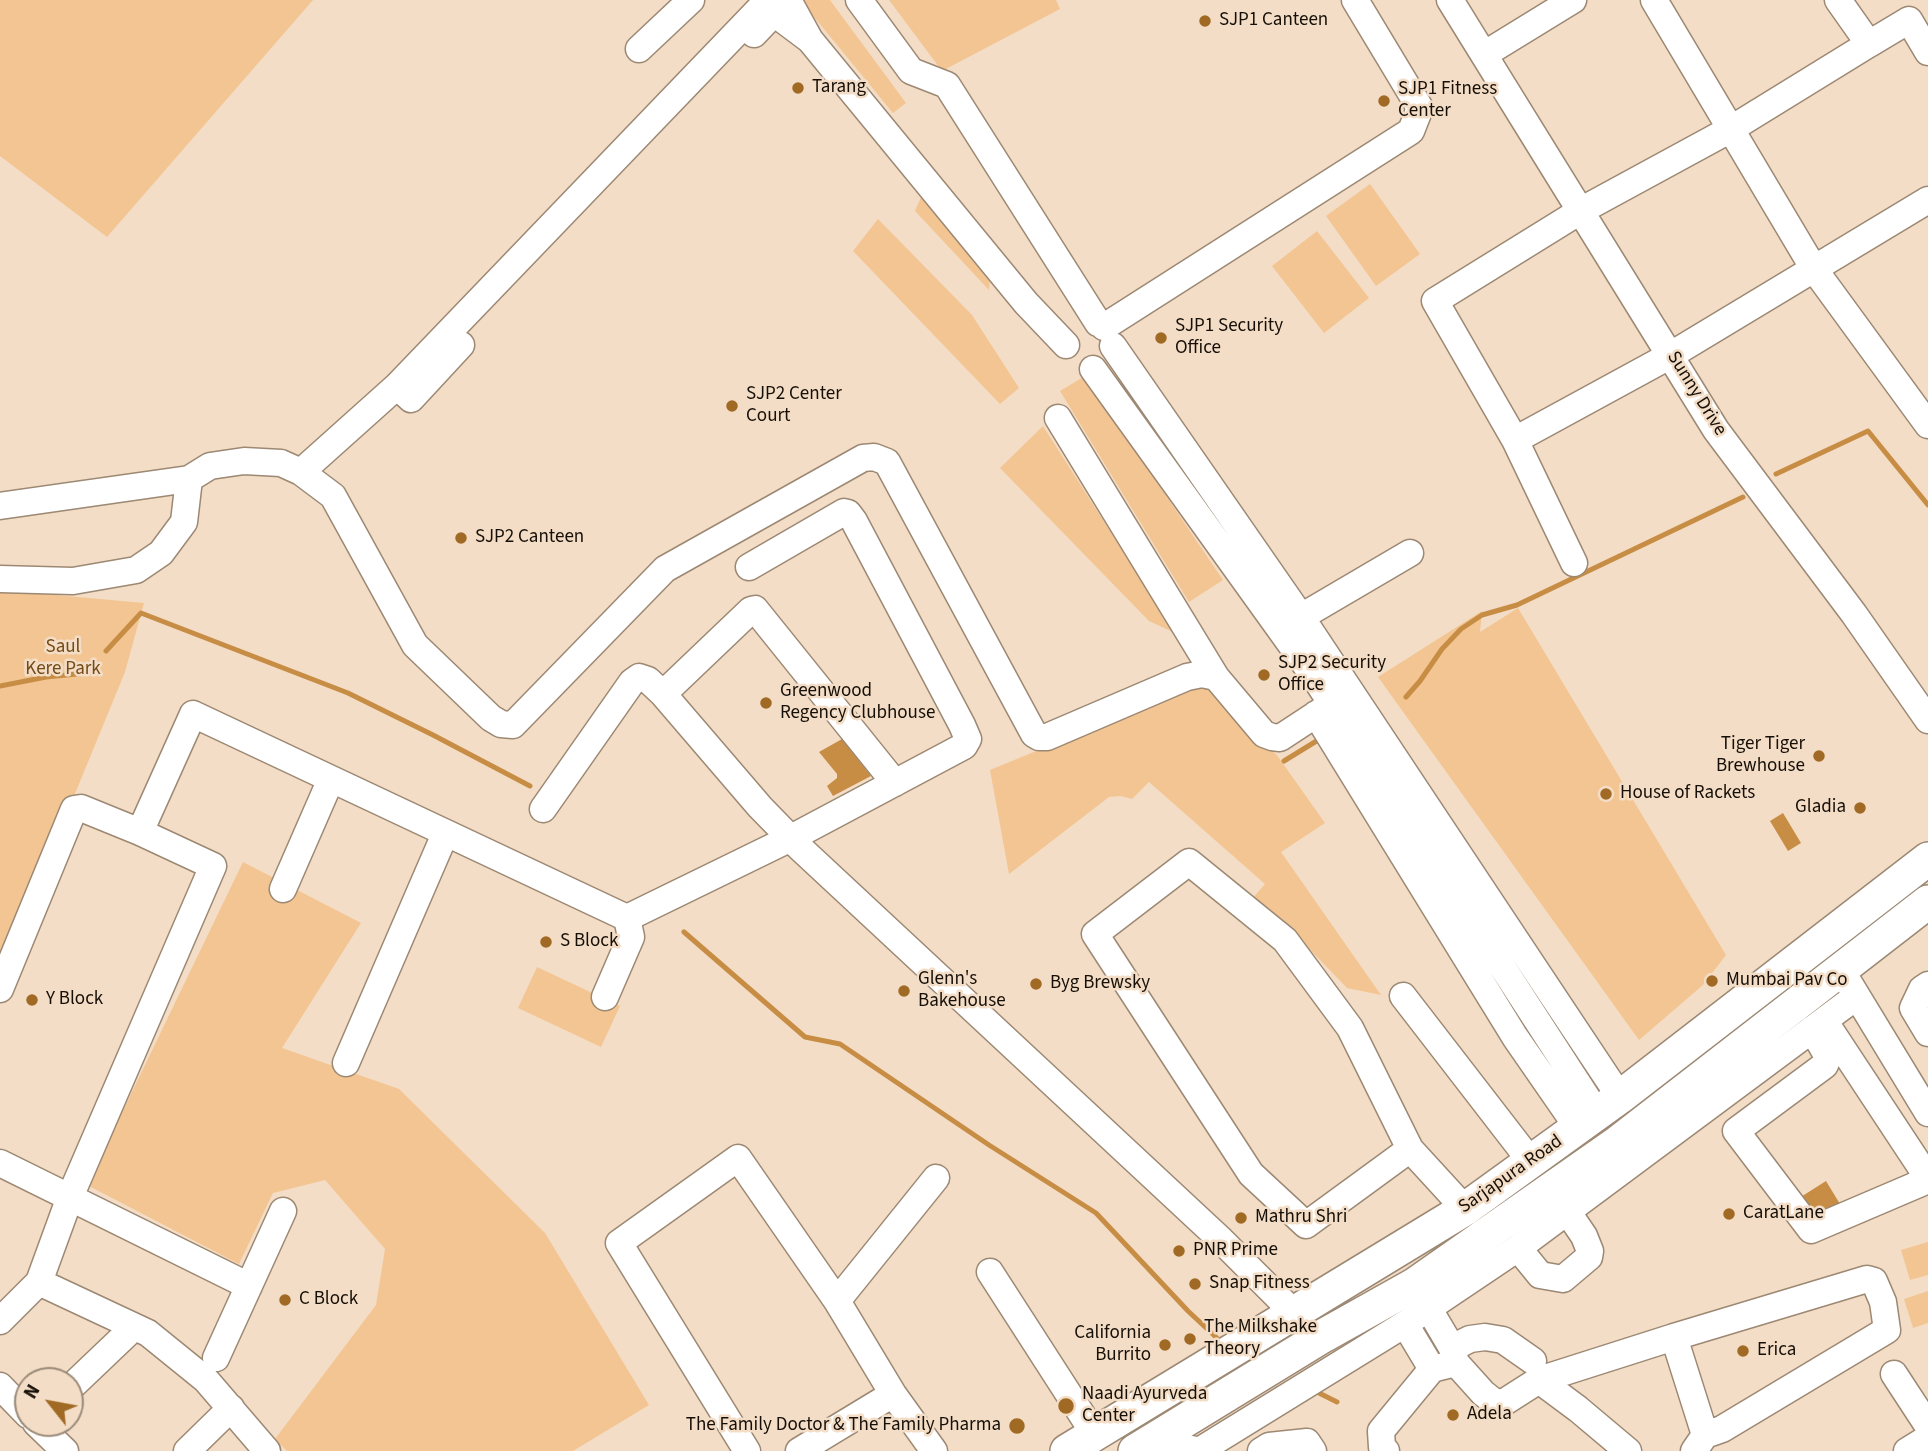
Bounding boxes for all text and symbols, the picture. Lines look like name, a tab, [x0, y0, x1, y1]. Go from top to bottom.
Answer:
place label: SJP1 Canteen	[1219, 10, 1328, 32]
marker: SJP1 Canteen	[1197, 13, 1213, 29]
place label: Tarang	[812, 77, 866, 99]
place label: SJP1 Fitness Center	[1398, 79, 1497, 123]
marker: Tarang	[790, 80, 806, 96]
marker: SJP1 Fitness Center	[1376, 93, 1392, 109]
place label: SJP1 Security Office	[1175, 316, 1283, 360]
marker: SJP1 Security Office	[1153, 330, 1169, 346]
street label: Sunny Drive	[1661, 348, 1731, 440]
place label: SJP2 Center Court	[746, 384, 842, 428]
marker: SJP2 Center Court	[724, 398, 740, 414]
place label: SJP2 Canteen	[475, 527, 584, 549]
marker: SJP2 Canteen	[453, 530, 469, 546]
park label: Saul Kere Park	[25, 637, 101, 681]
place label: SJP2 Security Office	[1278, 653, 1386, 697]
marker: SJP2 Security Office	[1256, 667, 1272, 683]
place label: Greenwood Regency Clubhouse	[780, 681, 935, 725]
marker: Greenwood Regency Clubhouse	[758, 695, 774, 711]
place label: Tiger Tiger Brewhouse	[1716, 734, 1805, 778]
marker: Tiger Tiger Brewhouse	[1811, 748, 1827, 764]
place label: House of Rackets	[1620, 783, 1755, 805]
marker: House of Rackets	[1598, 786, 1614, 802]
place label: Gladia	[1795, 797, 1846, 819]
marker: Gladia	[1852, 800, 1868, 816]
place label: S Block	[560, 931, 618, 953]
marker: S Block	[538, 934, 554, 950]
place label: Glenn's Bakehouse	[918, 969, 1006, 1013]
place label: Mumbai Pav Co	[1726, 970, 1848, 992]
place label: Byg Brewsky	[1050, 973, 1150, 995]
marker: Mumbai Pav Co	[1704, 973, 1720, 989]
marker: Byg Brewsky	[1028, 976, 1044, 992]
marker: Glenn's Bakehouse	[896, 983, 912, 999]
place label: Y Block	[46, 989, 103, 1011]
marker: Y Block	[24, 992, 40, 1008]
street label: Sarjapura Road	[1455, 1131, 1567, 1219]
place label: CaratLane	[1743, 1203, 1824, 1225]
marker: CaratLane	[1721, 1206, 1737, 1222]
place label: Mathru Shri	[1255, 1207, 1347, 1229]
marker: Mathru Shri	[1233, 1210, 1249, 1226]
place label: PNR Prime	[1193, 1240, 1278, 1262]
marker: PNR Prime	[1171, 1243, 1187, 1259]
place label: Snap Fitness	[1209, 1273, 1310, 1295]
marker: Snap Fitness	[1187, 1276, 1203, 1292]
place label: C Block	[299, 1289, 358, 1311]
marker: C Block	[277, 1292, 293, 1308]
place label: The Milkshake Theory	[1204, 1317, 1317, 1361]
place label: California Burrito	[1074, 1323, 1151, 1367]
marker: The Milkshake Theory	[1182, 1331, 1198, 1347]
marker: California Burrito	[1157, 1337, 1173, 1353]
place label: Erica	[1757, 1340, 1796, 1362]
marker: Erica	[1735, 1343, 1751, 1359]
north arrow	[14, 1367, 84, 1437]
text: N	[17, 1380, 47, 1404]
place label: Naadi Ayurveda Center	[1082, 1384, 1207, 1428]
marker: Naadi Ayurveda Center	[1056, 1396, 1076, 1416]
place label: Adela	[1467, 1404, 1512, 1426]
marker: Adela	[1445, 1407, 1461, 1423]
place label: The Family Doctor & The Family Pharma	[686, 1415, 1001, 1437]
marker: The Family Doctor & The Family Pharma	[1007, 1416, 1027, 1436]

